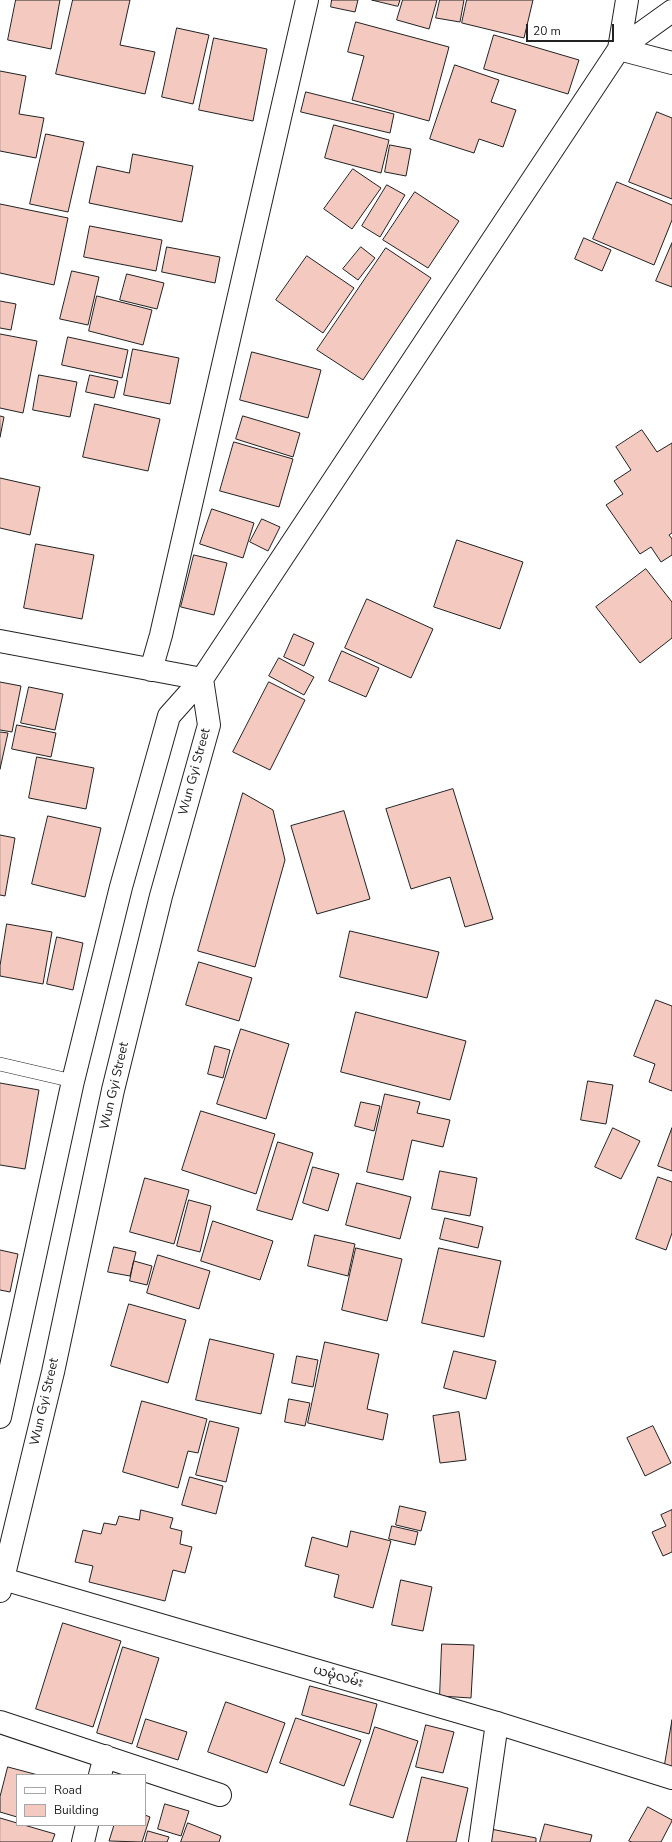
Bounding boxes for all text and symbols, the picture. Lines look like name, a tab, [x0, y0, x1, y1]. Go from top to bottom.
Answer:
scale bar	[528, 16, 616, 42]
text: 20 m	[533, 23, 561, 39]
street label: Wun Gyi Street	[176, 727, 214, 817]
street label: Wun Gyi Street	[97, 1041, 133, 1131]
street label: Wun Gyi Street	[27, 1357, 63, 1447]
street label: ယမုံလမ်း	[311, 1662, 365, 1692]
legend	[16, 1774, 146, 1826]
text: Road	[54, 1782, 82, 1798]
text: Building	[54, 1802, 99, 1818]

